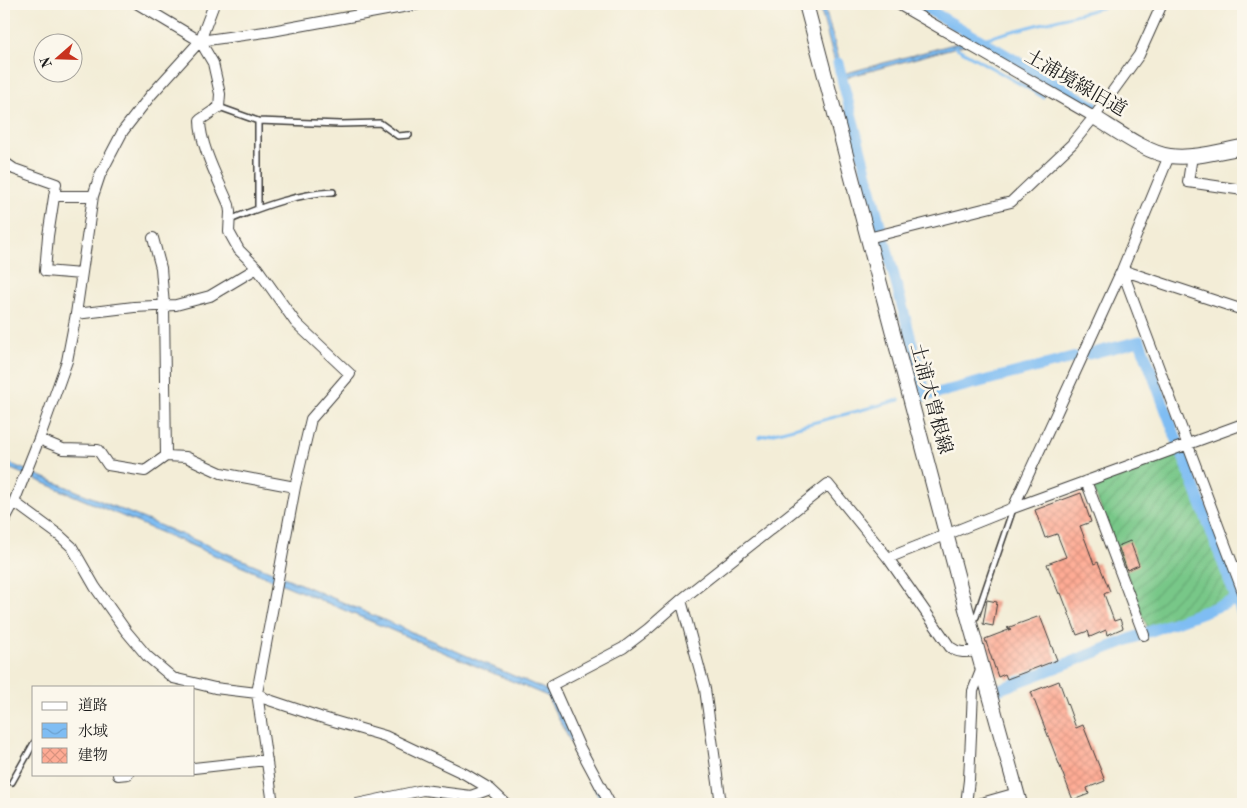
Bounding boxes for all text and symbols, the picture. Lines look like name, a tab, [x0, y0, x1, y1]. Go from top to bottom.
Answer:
north arrow	[32, 32, 82, 82]
street label: 土浦境線旧道	[1021, 45, 1131, 121]
text: N	[38, 54, 55, 70]
street label: 土浦大曽根線	[906, 341, 957, 457]
legend	[32, 686, 195, 776]
text: 道路	[78, 697, 108, 714]
text: 水域	[78, 723, 108, 740]
text: 建物	[78, 747, 108, 764]

